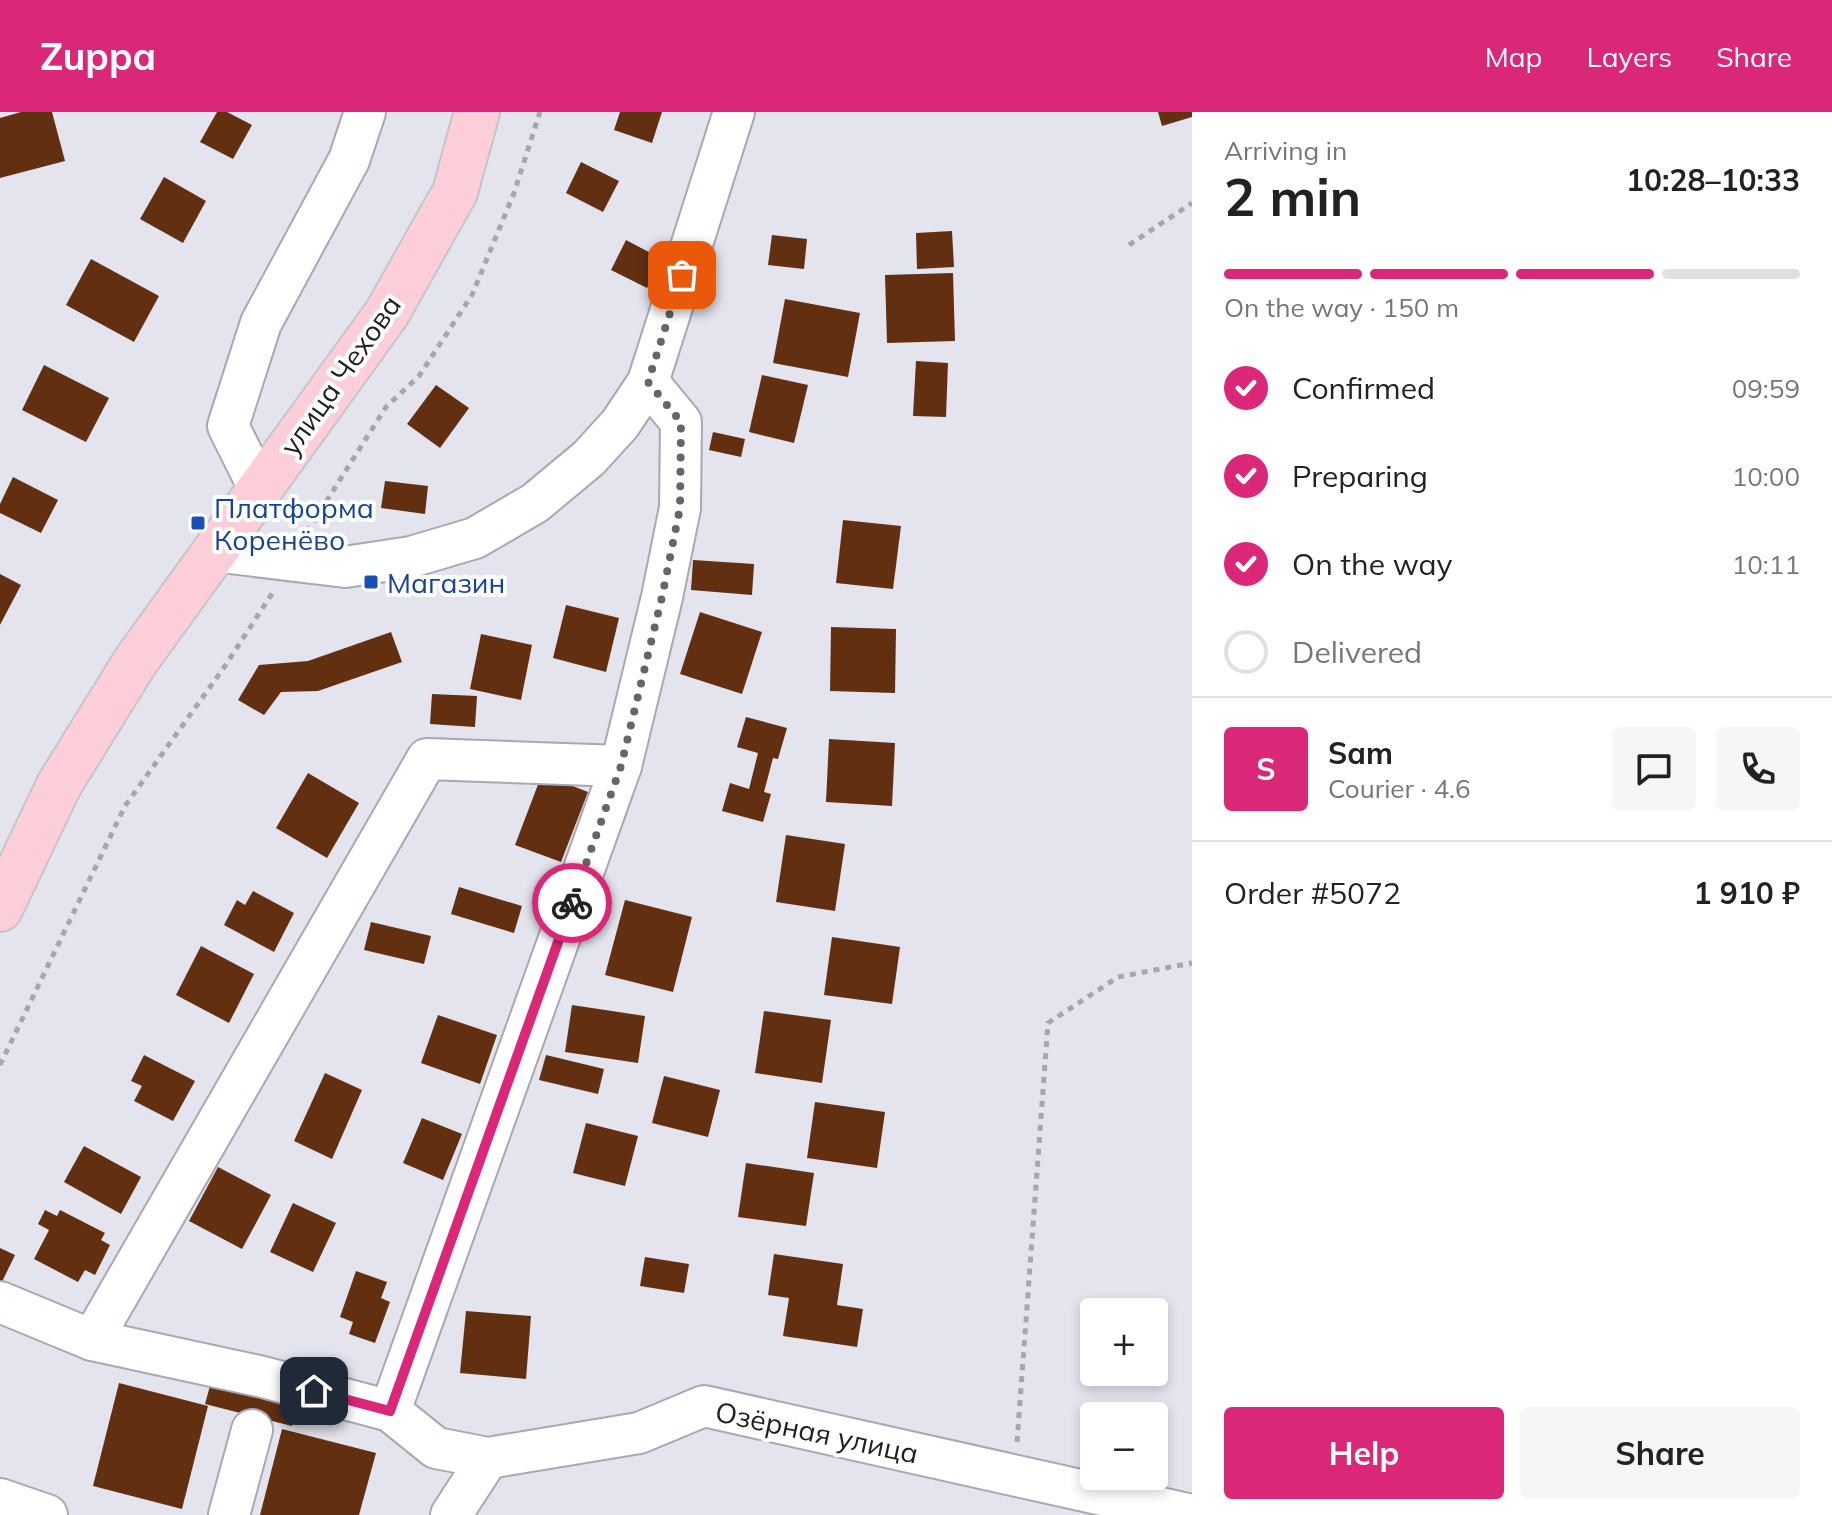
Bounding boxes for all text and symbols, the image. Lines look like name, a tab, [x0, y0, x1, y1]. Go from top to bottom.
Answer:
text: Zuppa	[40, 32, 156, 80]
text: Map	[1485, 39, 1542, 74]
text: Layers	[1586, 39, 1672, 74]
text: Share	[1716, 39, 1792, 74]
text: Arriving in	[1224, 134, 1347, 167]
text: 10:28–10:33	[1626, 161, 1800, 199]
text: 2 min	[1224, 164, 1361, 229]
pin	[648, 241, 716, 309]
icon: bag	[660, 253, 704, 297]
street label: улица Чехова	[272, 288, 408, 462]
text: On the way · 150 m	[1224, 291, 1459, 324]
icon: check	[1224, 366, 1268, 410]
text: Confirmed	[1292, 369, 1435, 407]
text: 09:59	[1732, 372, 1800, 405]
icon: check	[1224, 454, 1268, 498]
text: Preparing	[1292, 457, 1428, 495]
text: 10:00	[1732, 460, 1800, 493]
place label: Платформа Коренёво	[214, 490, 374, 557]
marker: Платформа Коренёво	[189, 514, 207, 532]
icon: check	[1224, 542, 1268, 586]
text: On the way	[1292, 545, 1452, 583]
text: 10:11	[1732, 548, 1800, 581]
place label: Магазин	[387, 565, 505, 600]
marker: Магазин	[362, 573, 380, 591]
text: Delivered	[1292, 633, 1422, 671]
button: chat	[1612, 727, 1696, 811]
button: phone	[1716, 727, 1800, 811]
text: Sam	[1328, 734, 1393, 772]
text: S	[1256, 750, 1276, 788]
text: Courier · 4.6	[1328, 772, 1471, 805]
courier	[532, 863, 612, 943]
text: Order #5072	[1224, 874, 1401, 912]
text: 1 910 ₽	[1694, 874, 1800, 912]
icon: bike	[550, 881, 594, 925]
map controls	[1080, 1298, 1168, 1490]
button: +	[1080, 1298, 1168, 1386]
pin	[280, 1357, 348, 1425]
icon: home	[292, 1369, 336, 1413]
street label: Озёрная улица	[712, 1393, 922, 1471]
button: −	[1080, 1402, 1168, 1490]
button: Help	[1224, 1407, 1504, 1499]
button: Share	[1520, 1407, 1800, 1499]

